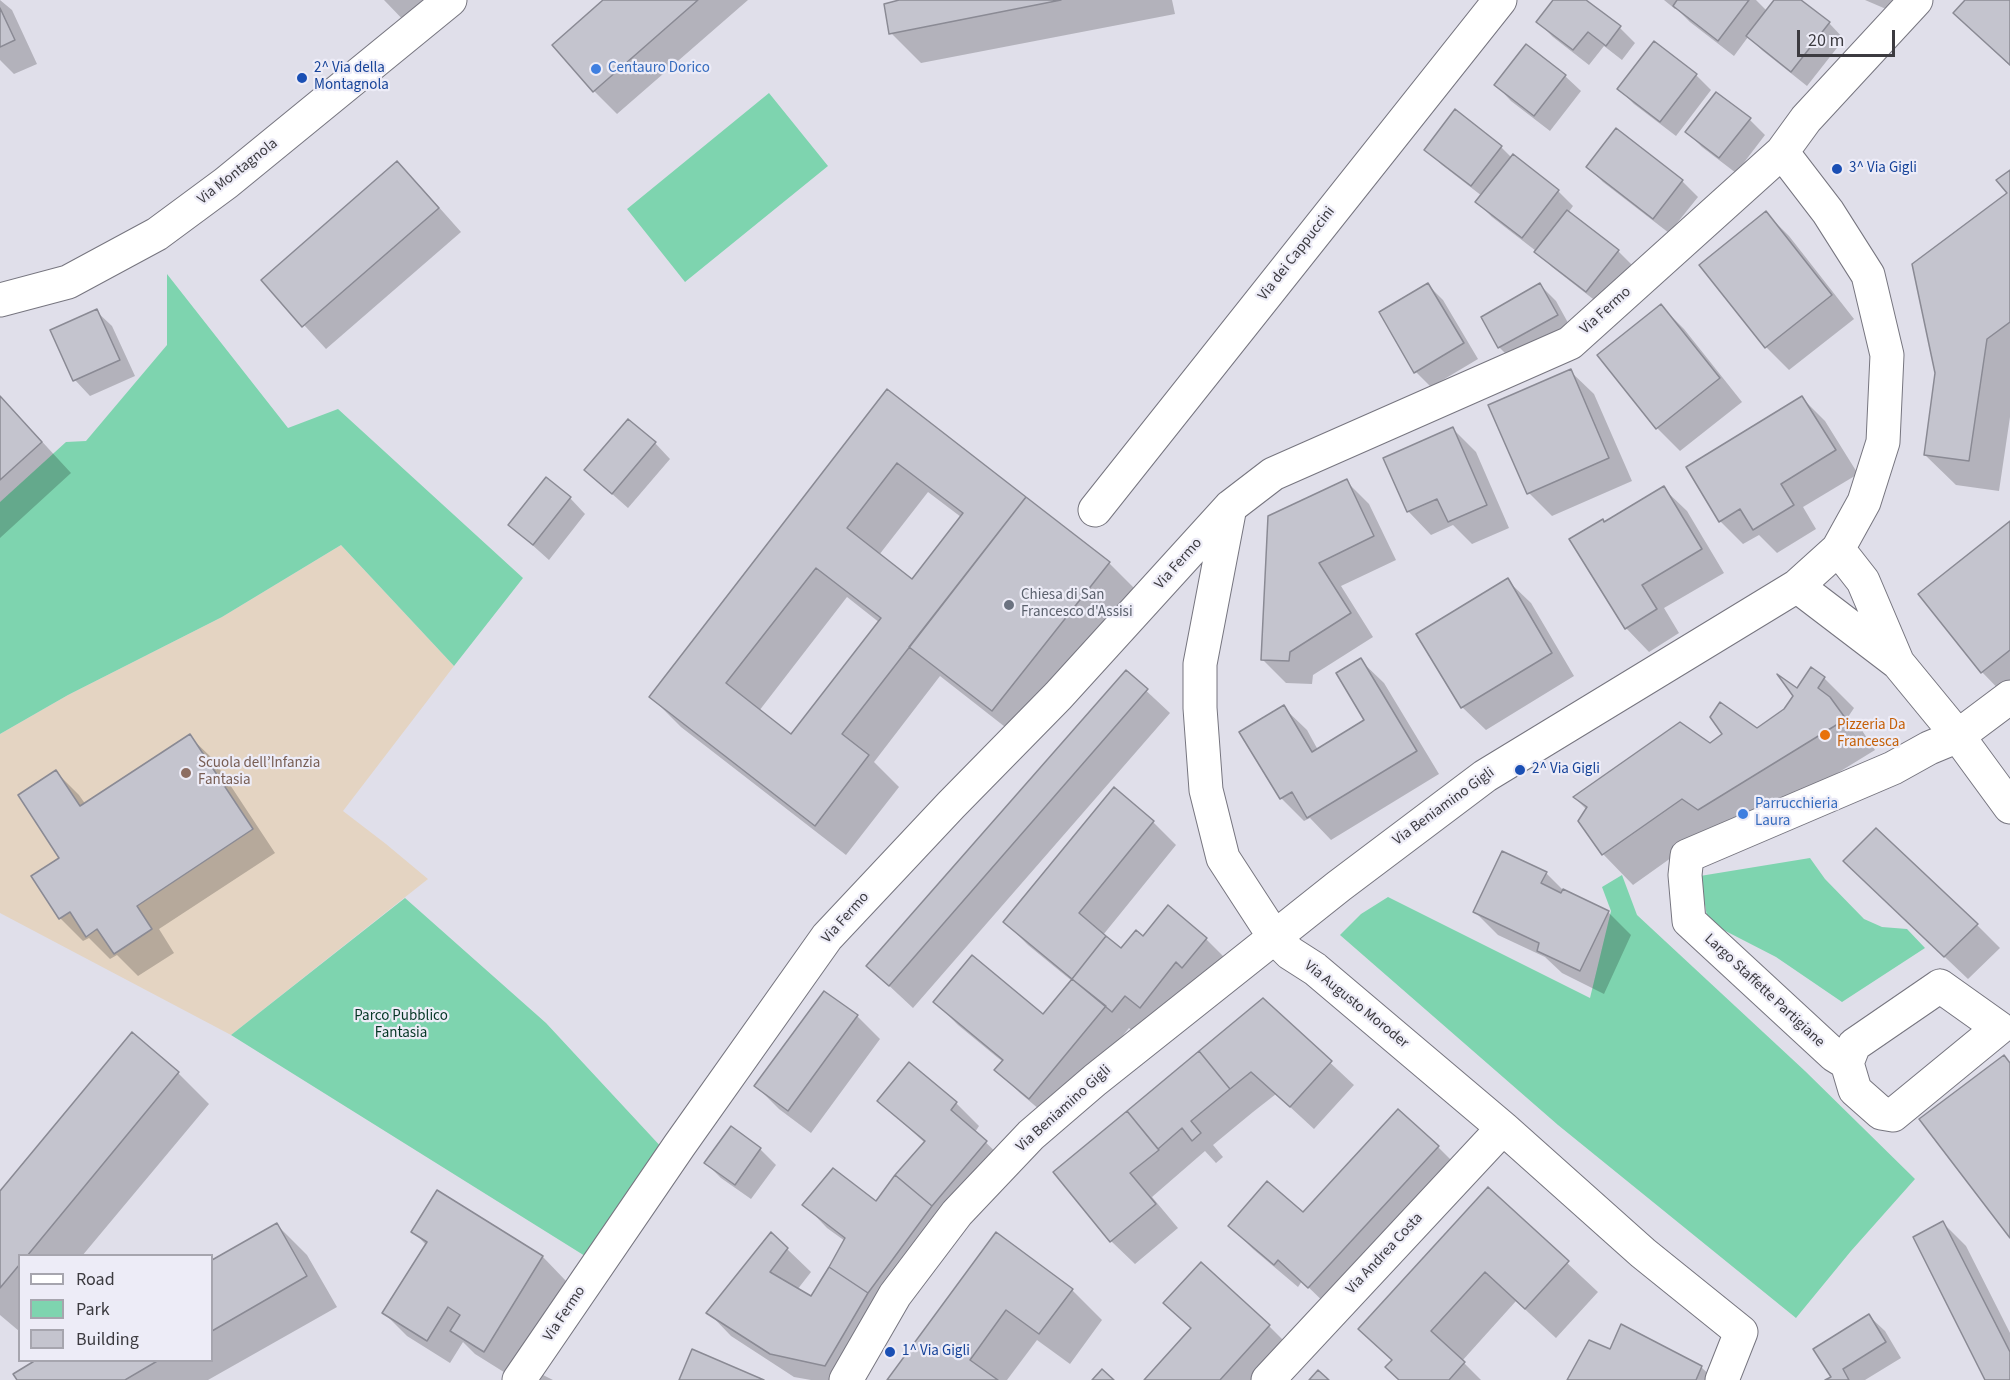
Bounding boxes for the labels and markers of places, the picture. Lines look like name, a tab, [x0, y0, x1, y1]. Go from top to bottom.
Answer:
place label: 2^ Via della Montagnola	[314, 60, 389, 95]
place label: Centauro Dorico	[608, 60, 710, 78]
marker: Centauro Dorico	[589, 62, 603, 76]
marker: 2^ Via della Montagnola	[295, 71, 309, 85]
place label: 3^ Via Gigli	[1849, 160, 1917, 178]
marker: 3^ Via Gigli	[1830, 162, 1844, 176]
place label: Chiesa di San Francesco d'Assisi	[1021, 587, 1133, 622]
marker: Chiesa di San Francesco d'Assisi	[1002, 598, 1016, 612]
place label: Pizzeria Da Francesca	[1837, 717, 1905, 752]
marker: Pizzeria Da Francesca	[1818, 728, 1832, 742]
place label: Scuola dell’Infanzia Fantasia	[198, 755, 320, 790]
place label: 2^ Via Gigli	[1532, 761, 1600, 779]
marker: 2^ Via Gigli	[1513, 763, 1527, 777]
marker: Scuola dell’Infanzia Fantasia	[179, 766, 193, 780]
place label: Parrucchieria Laura	[1755, 796, 1838, 831]
marker: Parrucchieria Laura	[1736, 807, 1750, 821]
place label: 1^ Via Gigli	[902, 1343, 970, 1361]
marker: 1^ Via Gigli	[883, 1345, 897, 1359]

